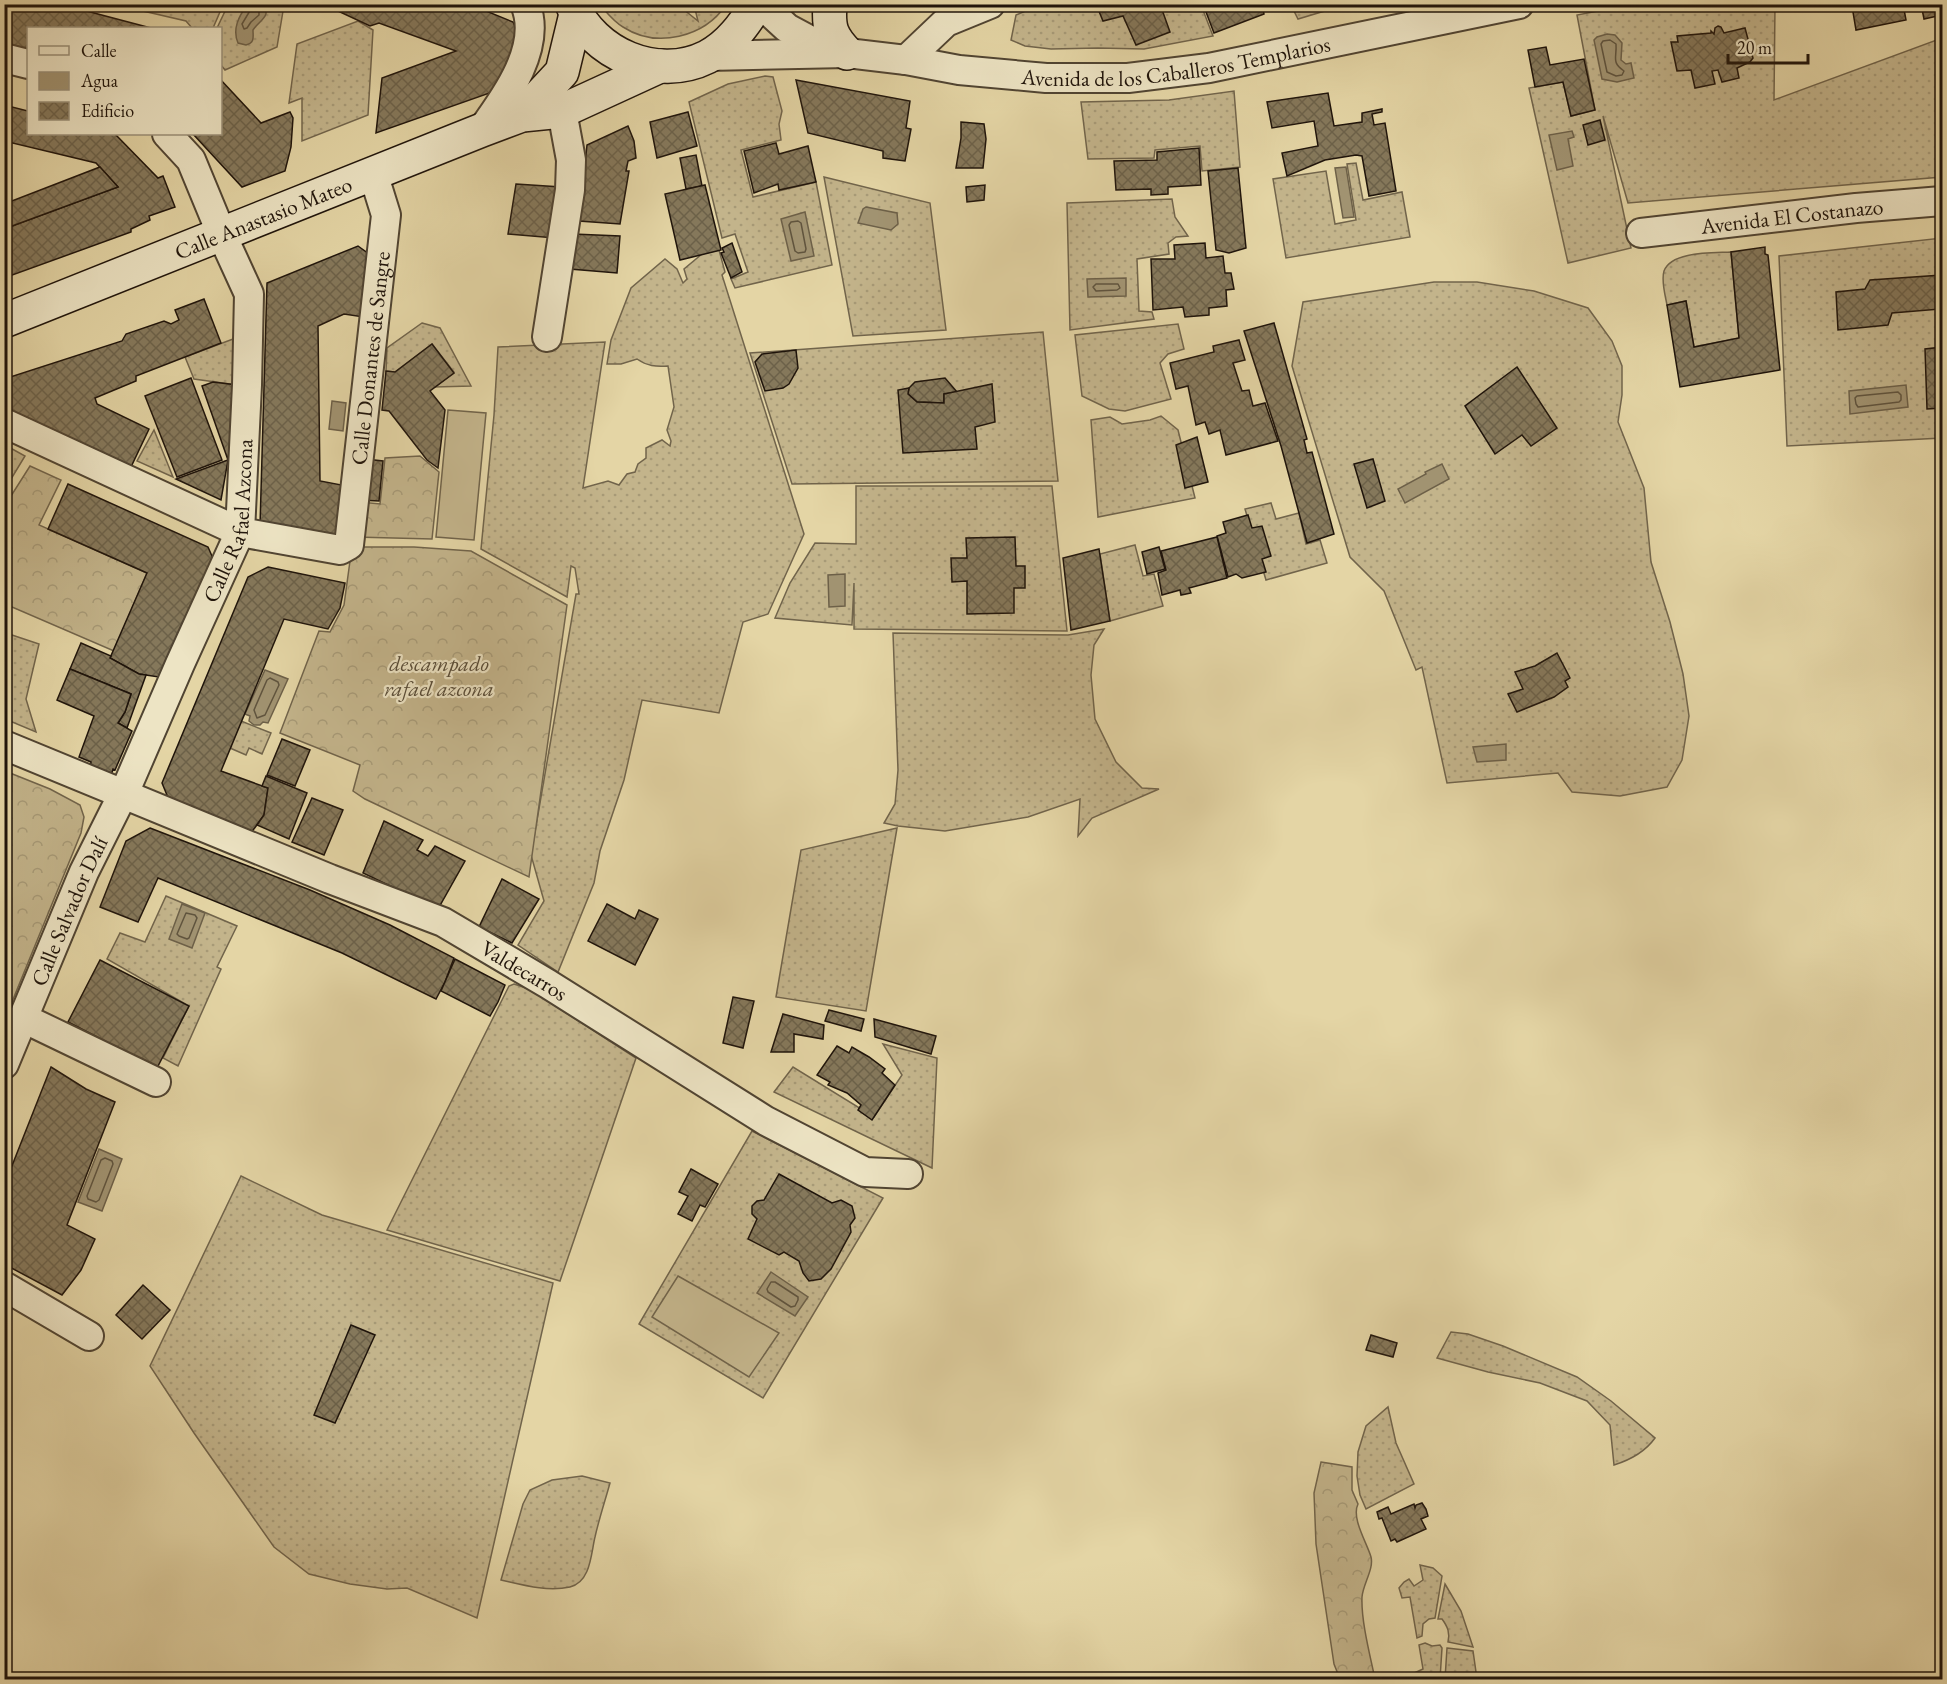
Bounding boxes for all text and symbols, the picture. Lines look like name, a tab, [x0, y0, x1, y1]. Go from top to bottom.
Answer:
legend	[27, 27, 222, 135]
scale bar	[1728, 27, 1808, 65]
street label: Avenida de los Caballeros Templarios	[1019, 29, 1333, 93]
text: 20 m	[1737, 36, 1772, 59]
text: Calle	[81, 39, 117, 62]
text: Agua	[80, 69, 119, 92]
text: Edificio	[81, 99, 134, 122]
street label: Calle Anastasio Mateo	[170, 169, 356, 266]
street label: Avenida El Costanazo	[1698, 191, 1884, 241]
street label: Calle Donantes de Sangre	[344, 249, 396, 466]
street label: Calle Rafael Azcona	[196, 438, 259, 607]
park label: descampado rafael azcona	[384, 649, 494, 703]
street label: Calle Salvador Dalí	[24, 831, 114, 990]
street label: Valdecarros	[476, 933, 573, 1007]

